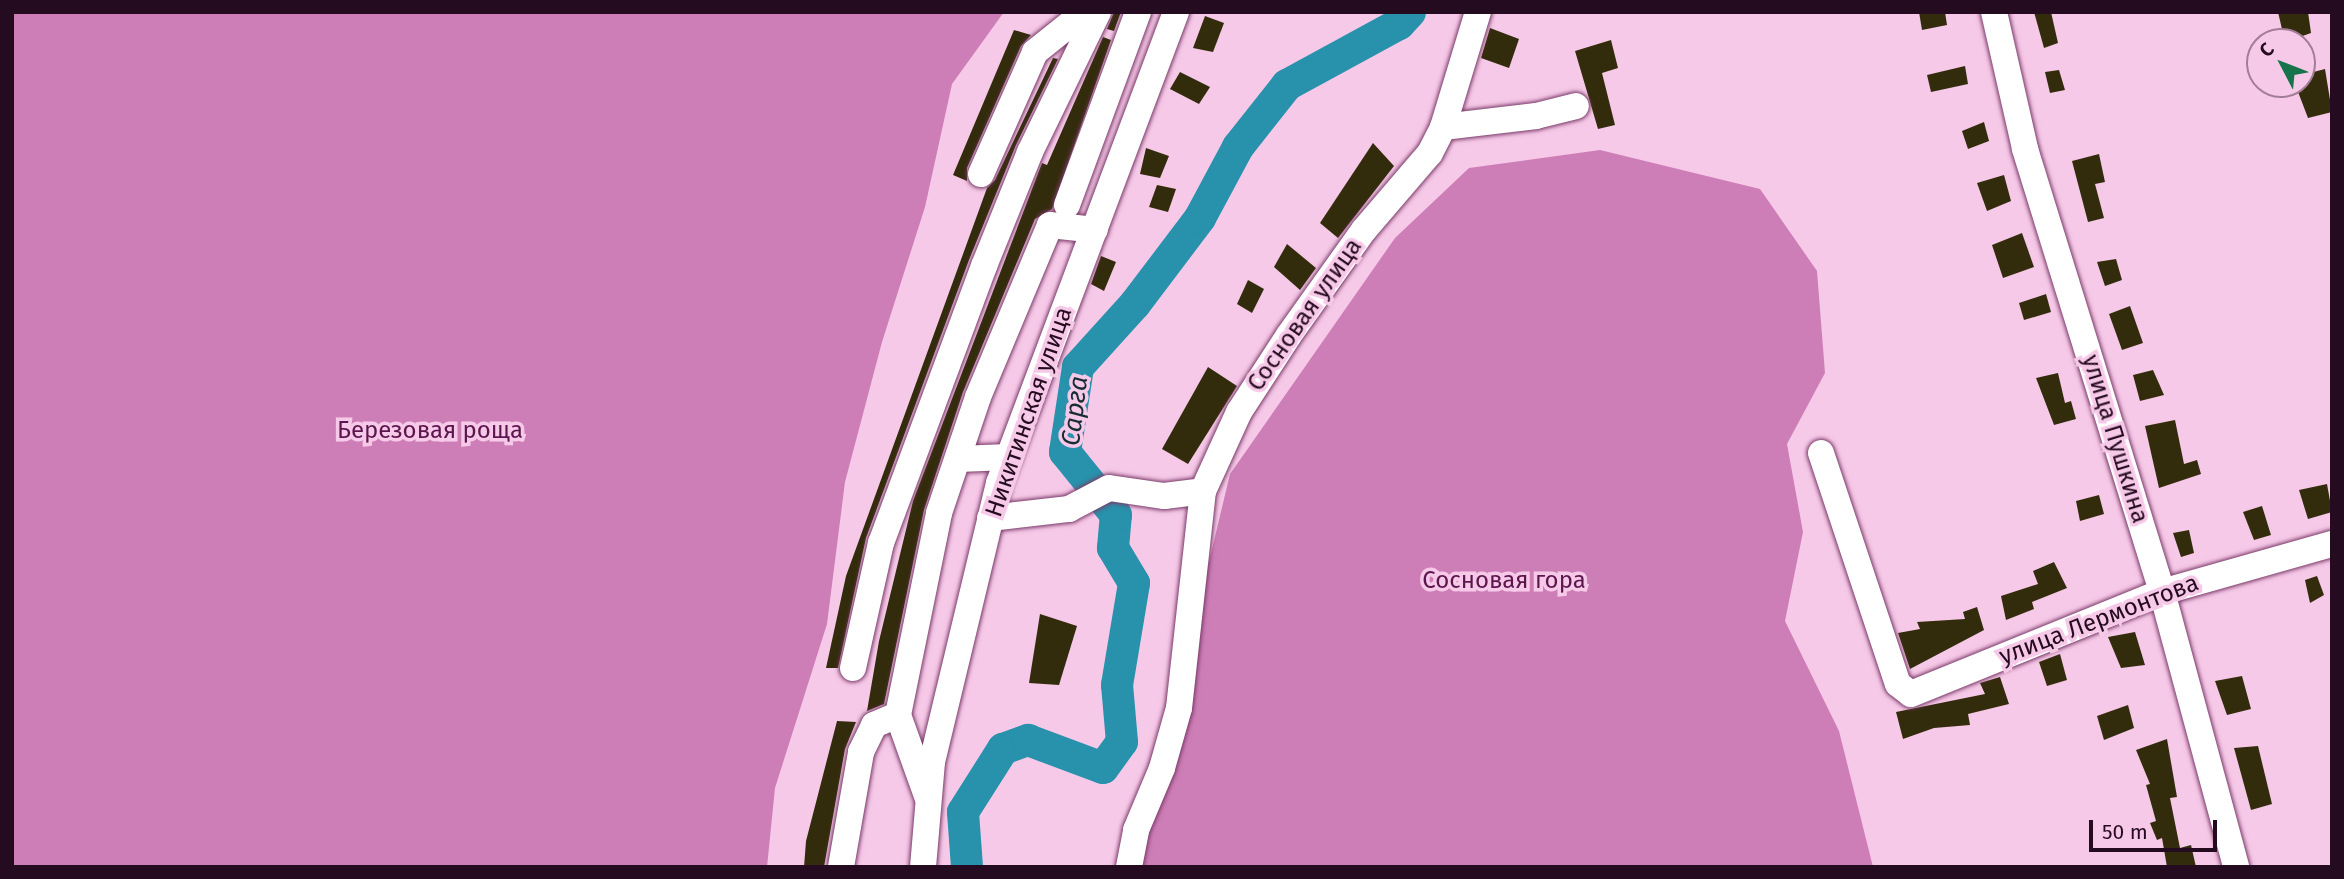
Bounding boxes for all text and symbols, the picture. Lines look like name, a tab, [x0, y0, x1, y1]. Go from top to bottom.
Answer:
north arrow	[2246, 28, 2316, 98]
text: С	[2254, 38, 2279, 62]
street label: Сосновая улица	[1242, 233, 1368, 397]
street label: Никитинская улица	[980, 303, 1078, 521]
street label: улица Пушкина	[2076, 351, 2154, 527]
water label: Сарга	[1055, 374, 1095, 448]
park label: Березовая роща	[337, 417, 523, 445]
park label: Сосновая гора	[1422, 567, 1586, 595]
street label: улица Лермонтова	[1995, 569, 2203, 671]
scale bar	[2092, 806, 2220, 850]
text: 50 m	[2102, 819, 2148, 845]

